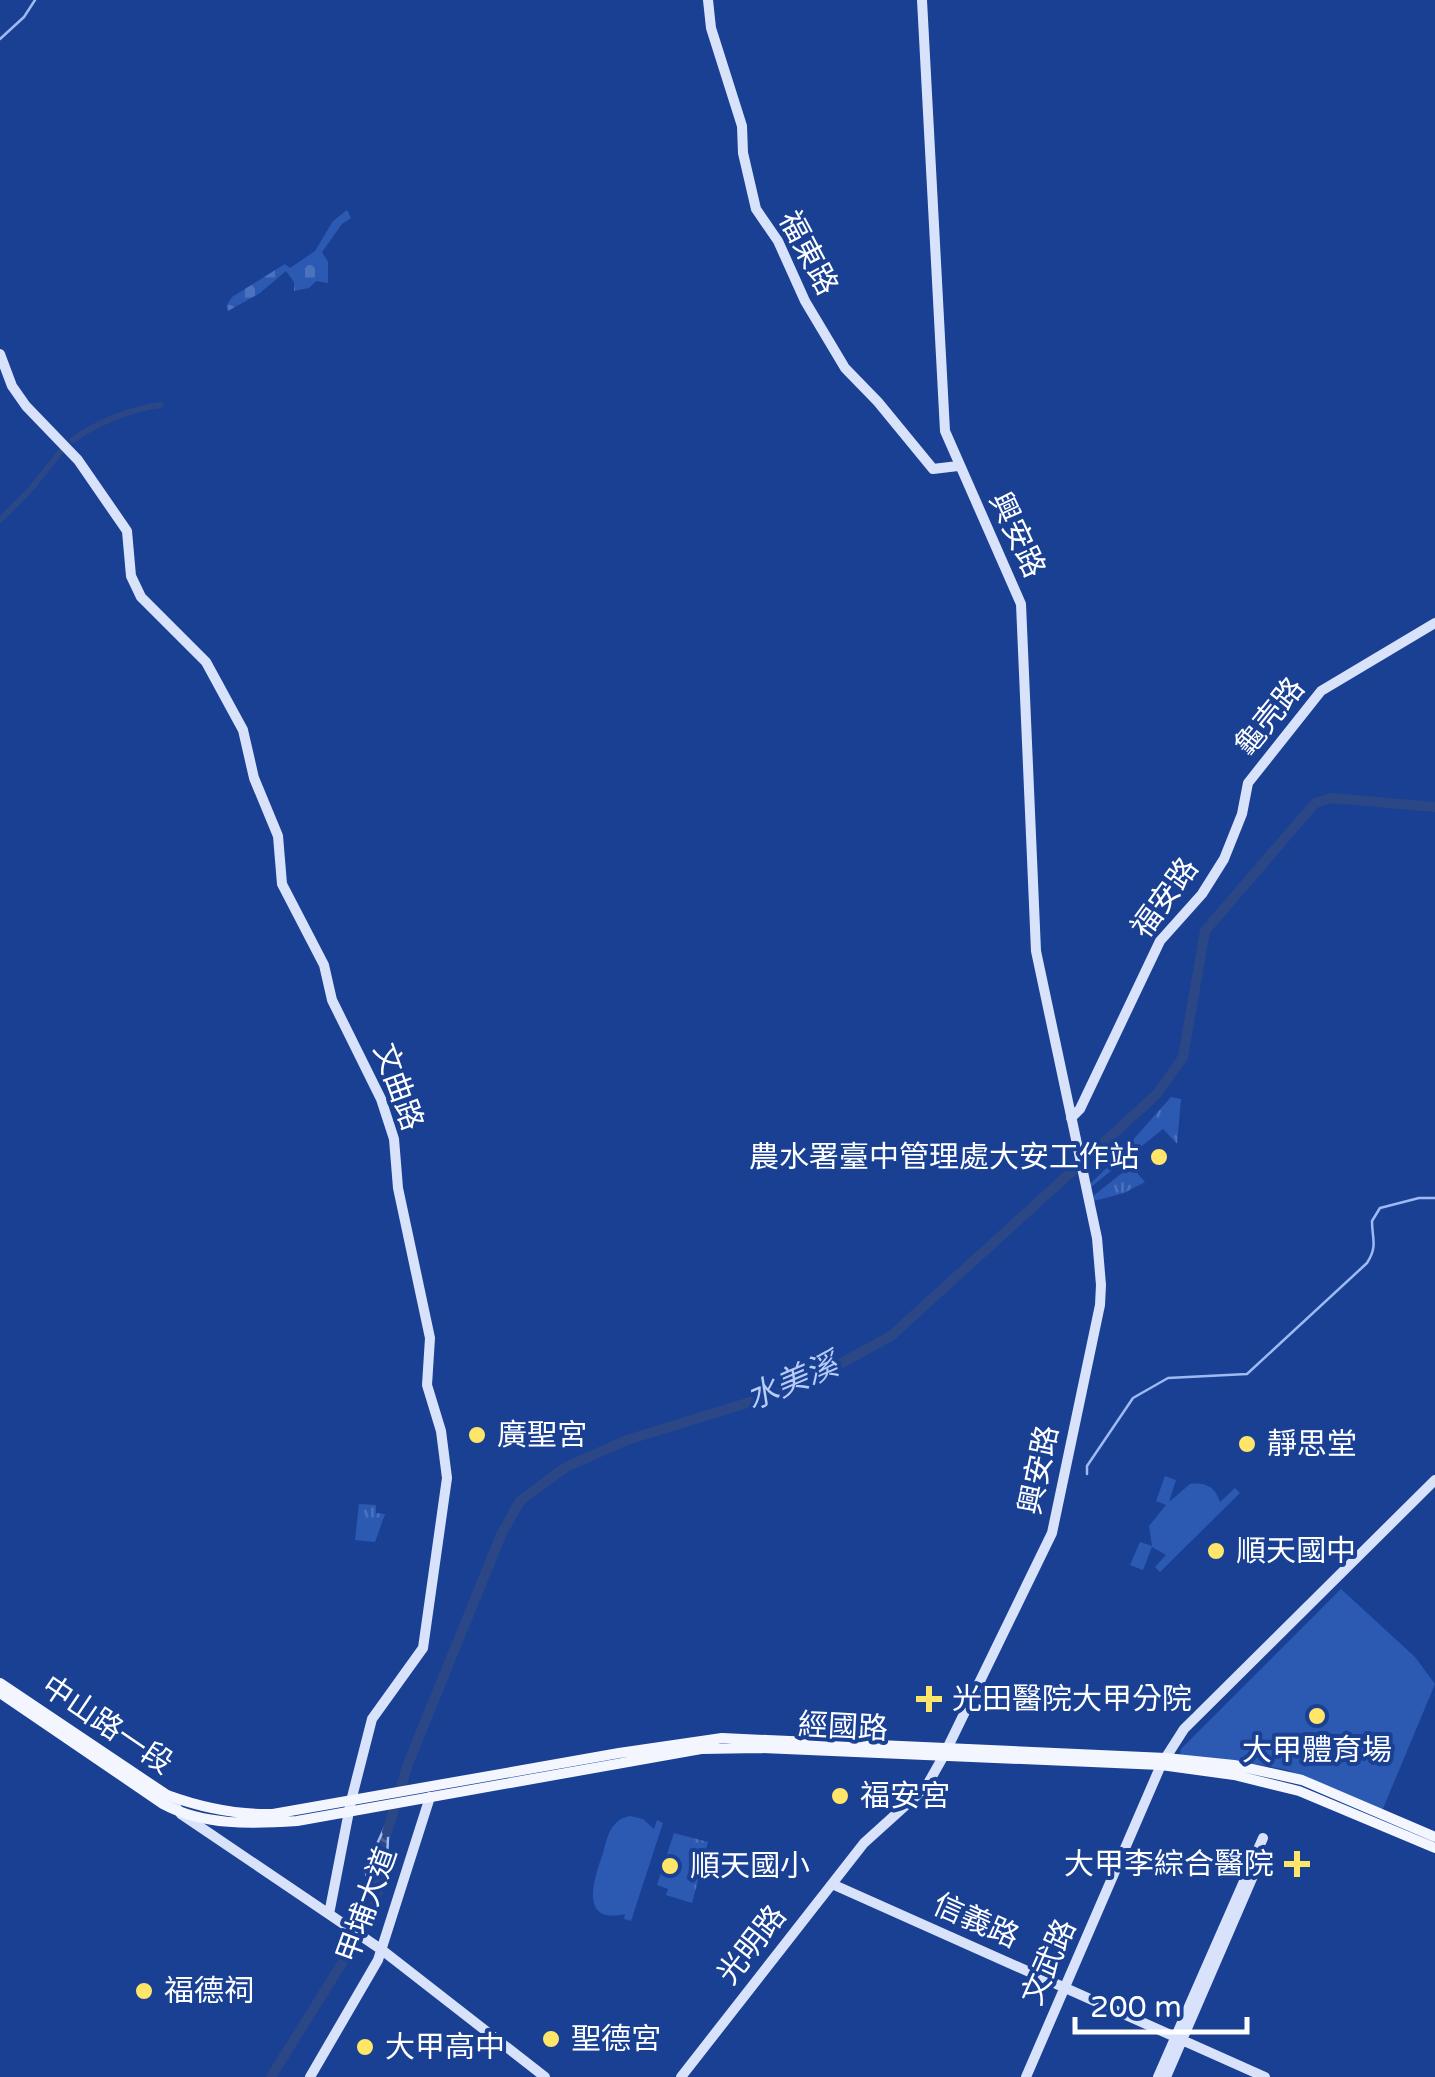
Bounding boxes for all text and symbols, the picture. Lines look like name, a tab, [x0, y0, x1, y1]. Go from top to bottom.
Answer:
street label: 福東路	[771, 205, 845, 301]
street label: 興安路	[981, 486, 1053, 584]
street label: 龜壳路	[1227, 670, 1313, 764]
street label: 福安路	[1124, 851, 1206, 945]
street label: 文曲路	[365, 1038, 431, 1136]
place label: 農水署臺中管理處大安工作站	[749, 1139, 1139, 1176]
marker: 農水署臺中管理處大安工作站	[1148, 1146, 1170, 1168]
water label: 水美溪	[740, 1344, 847, 1418]
place label: 廣聖宮	[497, 1417, 587, 1454]
street label: 興安路	[1012, 1422, 1066, 1518]
marker: 廣聖宮	[466, 1424, 488, 1446]
place label: 靜思堂	[1267, 1426, 1357, 1463]
marker: 靜思堂	[1236, 1433, 1258, 1455]
place label: 順天國中	[1236, 1533, 1356, 1570]
marker: 順天國中	[1205, 1540, 1227, 1562]
street label: 中山路一段	[34, 1668, 180, 1782]
place label: 光田醫院大甲分院	[952, 1681, 1192, 1718]
marker: 光田醫院大甲分院	[916, 1686, 942, 1712]
marker: 大甲體育場	[1306, 1705, 1328, 1727]
street label: 經國路	[797, 1706, 889, 1748]
place label: 大甲體育場	[1242, 1732, 1392, 1769]
place label: 福安宮	[860, 1778, 950, 1815]
marker: 福安宮	[829, 1785, 851, 1807]
street label: 甲埔大道	[329, 1842, 405, 1968]
place label: 大甲李綜合醫院	[1064, 1846, 1274, 1883]
place label: 順天國小	[690, 1848, 810, 1885]
marker: 大甲李綜合醫院	[1284, 1851, 1310, 1877]
marker: 順天國小	[659, 1855, 681, 1877]
street label: 信義路	[927, 1886, 1025, 1956]
street label: 光明路	[710, 1898, 794, 1992]
street label: 文武路	[1014, 1913, 1084, 2011]
scale bar	[1075, 1972, 1248, 2034]
place label: 福德祠	[164, 1973, 254, 2010]
marker: 福德祠	[133, 1980, 155, 2002]
text: 200 m	[1090, 1989, 1182, 2026]
place label: 聖德宮	[571, 2021, 661, 2058]
marker: 聖德宮	[540, 2028, 562, 2050]
place label: 大甲高中	[385, 2029, 505, 2066]
marker: 大甲高中	[354, 2036, 376, 2058]

